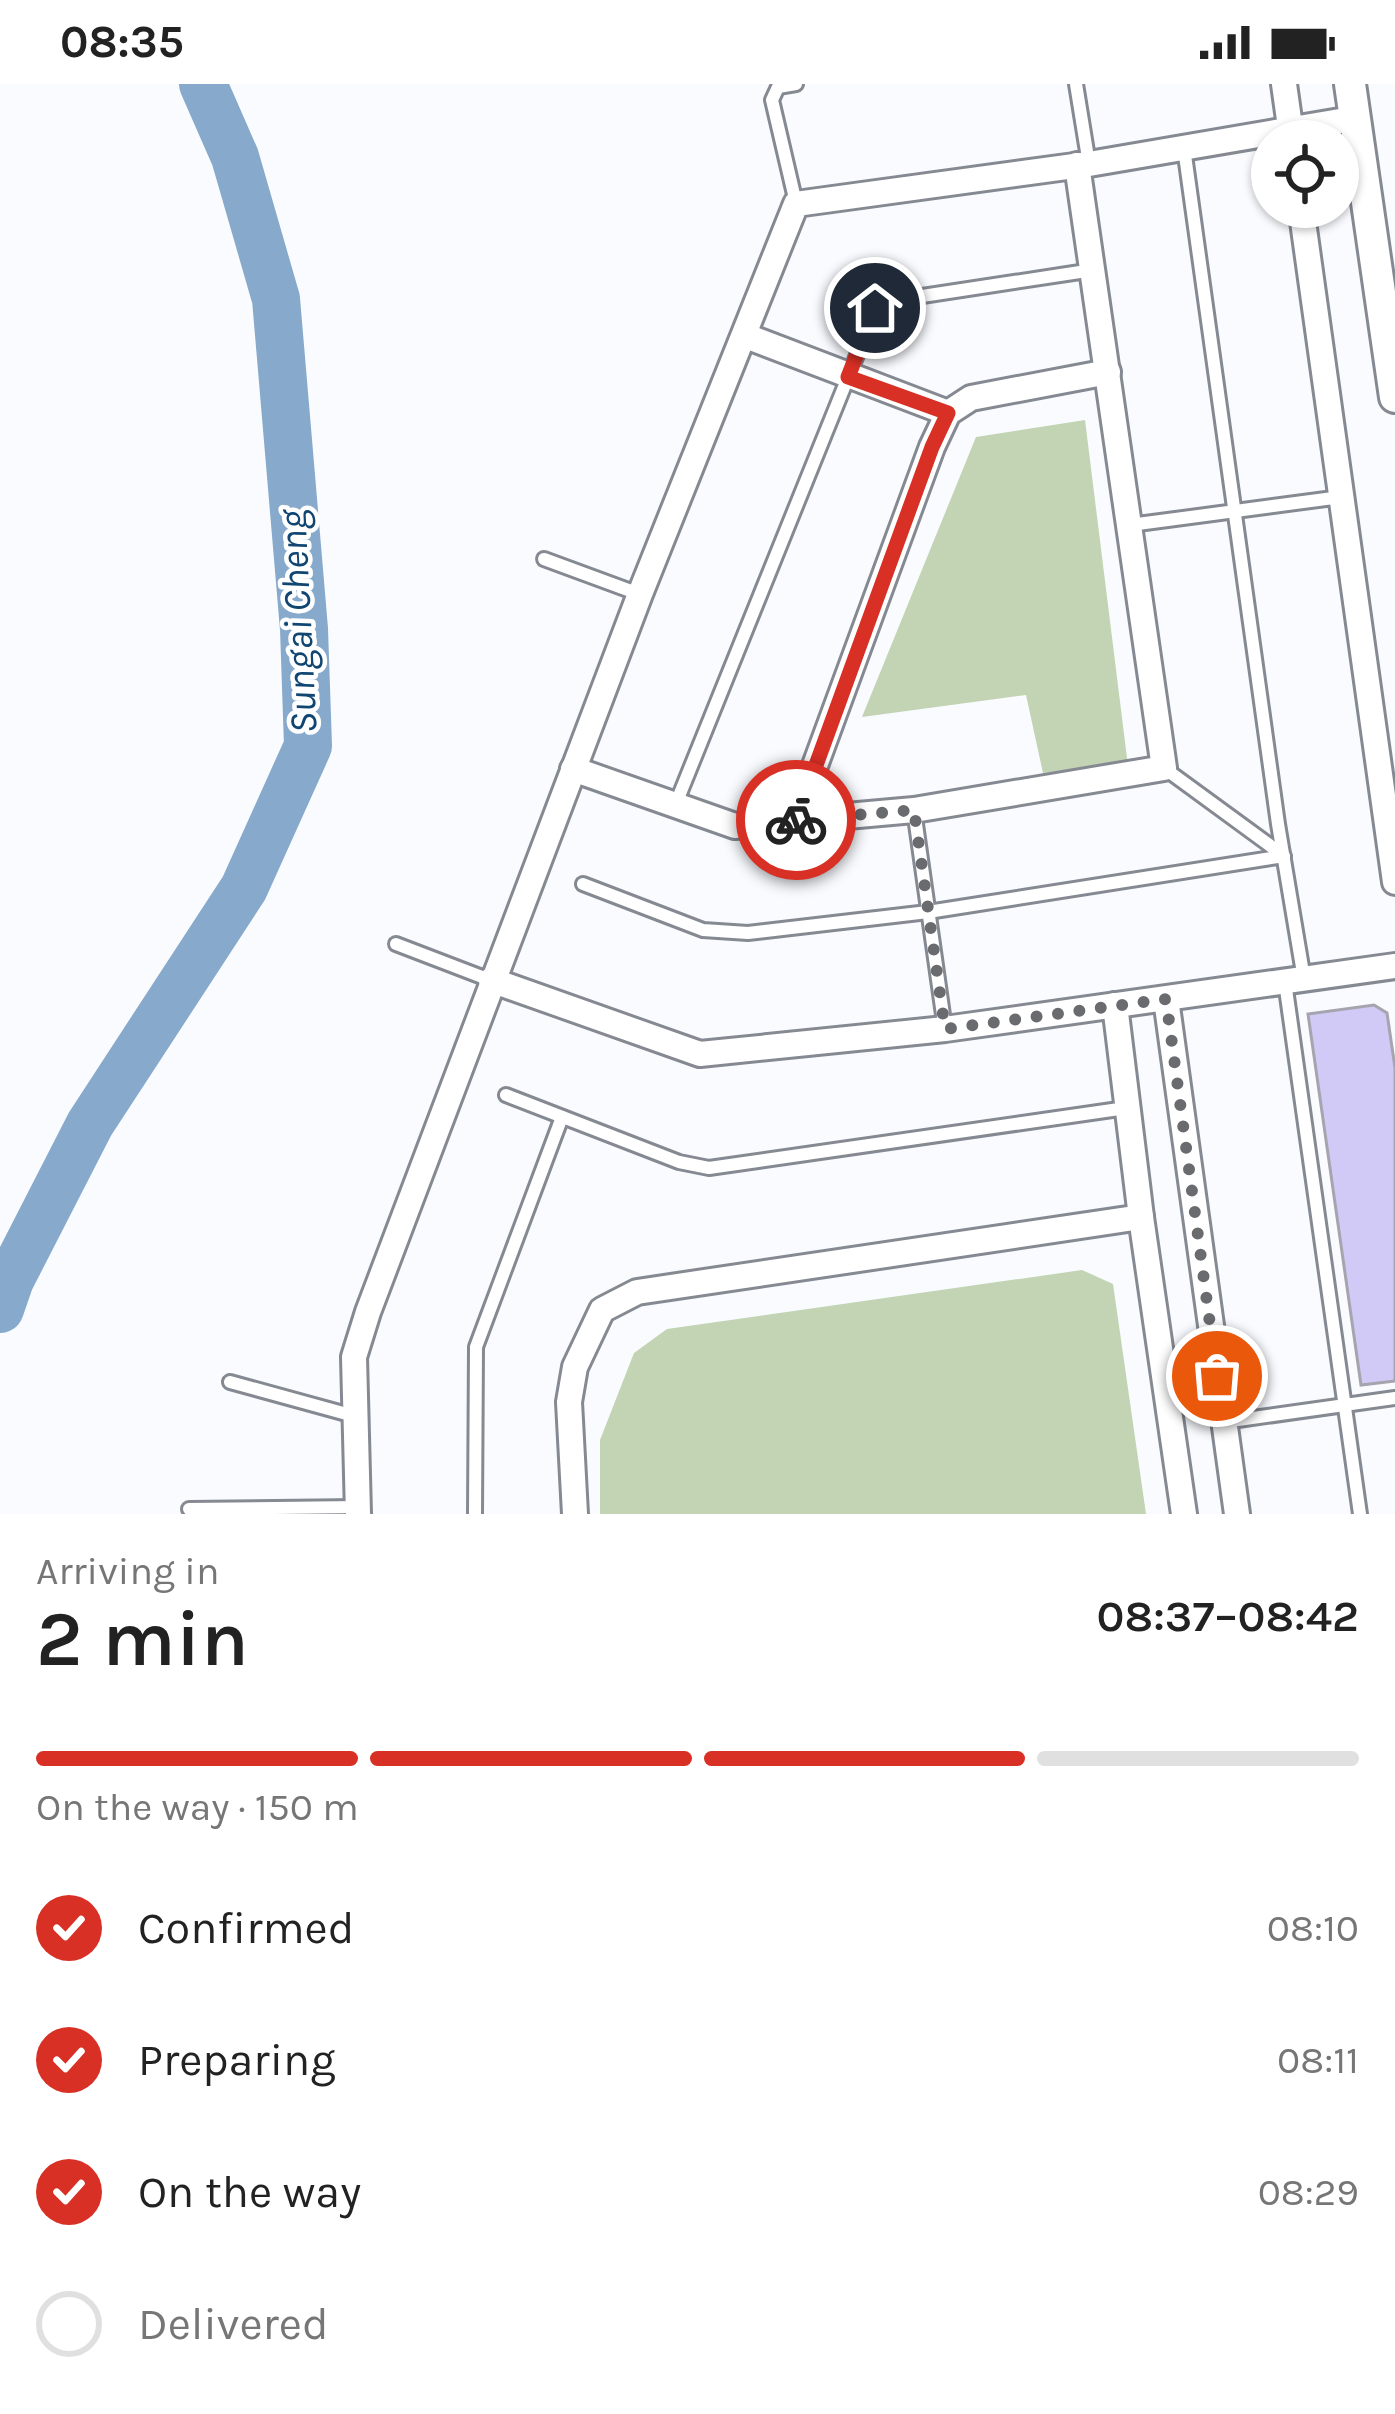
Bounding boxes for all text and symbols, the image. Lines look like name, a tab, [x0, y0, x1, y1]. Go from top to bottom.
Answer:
text: 08:35	[60, 16, 184, 68]
map controls	[1251, 120, 1359, 228]
button: locate	[1251, 120, 1359, 228]
pin	[824, 257, 926, 359]
icon: home	[842, 275, 908, 341]
water label: Sungai Cheng	[269, 507, 327, 735]
courier	[736, 760, 856, 880]
icon: bike	[763, 787, 829, 853]
pin	[1166, 1325, 1268, 1427]
icon: bag	[1184, 1343, 1250, 1409]
text: Arriving in	[36, 1548, 219, 1594]
text: 08:37–08:42	[1096, 1590, 1359, 1642]
text: 2 min	[36, 1593, 249, 1685]
text: On the way · 150 m	[36, 1784, 359, 1830]
icon: check	[36, 1895, 102, 1961]
text: Confirmed	[138, 1902, 354, 1954]
text: 08:10	[1267, 1905, 1359, 1951]
icon: check	[36, 2027, 102, 2093]
text: Preparing	[138, 2034, 336, 2086]
text: 08:11	[1277, 2037, 1359, 2083]
icon: check	[36, 2159, 102, 2225]
text: On the way	[138, 2166, 361, 2218]
text: 08:29	[1258, 2169, 1359, 2215]
text: Delivered	[138, 2298, 329, 2350]

